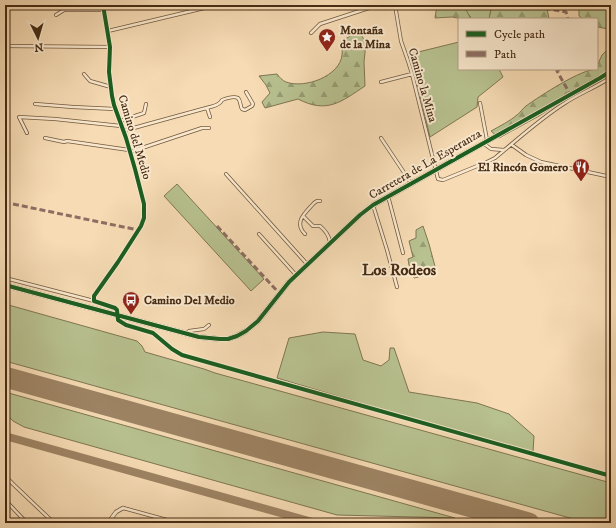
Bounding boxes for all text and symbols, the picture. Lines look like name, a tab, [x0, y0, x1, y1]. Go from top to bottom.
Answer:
north arrow	[18, 18, 58, 58]
legend	[458, 18, 598, 70]
place label: Montaña de la Mina	[340, 23, 391, 52]
place icon: Montaña de la Mina	[317, 27, 337, 52]
text: Cycle path	[494, 27, 546, 42]
text: N	[34, 40, 44, 54]
street label: Camino la Mina	[405, 46, 441, 125]
text: Path	[494, 47, 517, 62]
street label: Camino del Medio	[115, 93, 155, 181]
street label: Carretera de La Esperanza	[366, 126, 485, 203]
restaurant icon: El Rincón Gomero	[571, 157, 591, 182]
place label: El Rincón Gomero	[478, 160, 568, 175]
district label: Los Rodeos	[362, 260, 437, 280]
bus stop icon: Camino Del Medio	[121, 290, 141, 315]
place label: Camino Del Medio	[144, 293, 235, 308]

